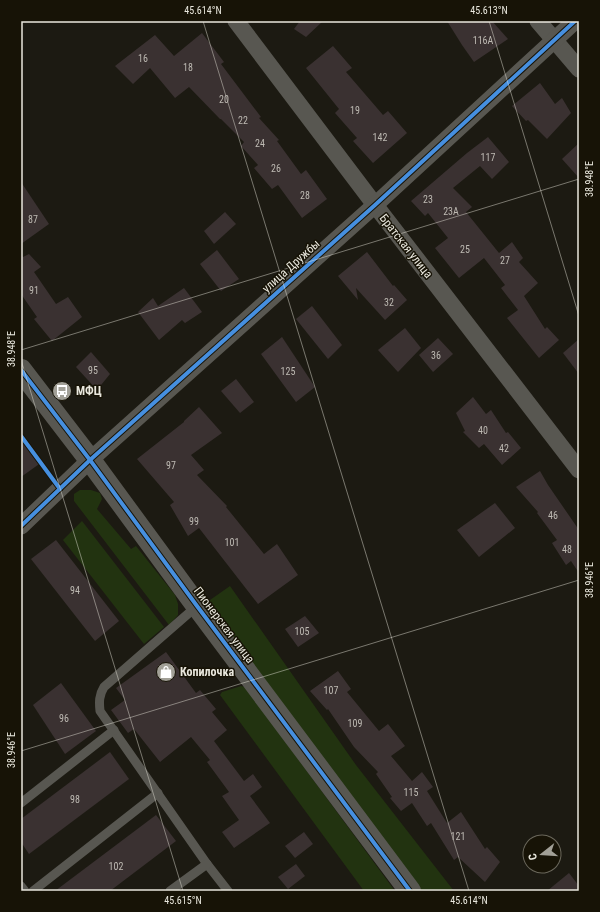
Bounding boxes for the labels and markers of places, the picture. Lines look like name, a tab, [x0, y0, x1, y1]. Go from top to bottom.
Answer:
bus stop icon: МФЦ	[51, 380, 73, 402]
place label: МФЦ	[76, 384, 102, 398]
shop icon: Копилочка	[155, 661, 177, 683]
place label: Копилочка	[180, 665, 234, 679]

